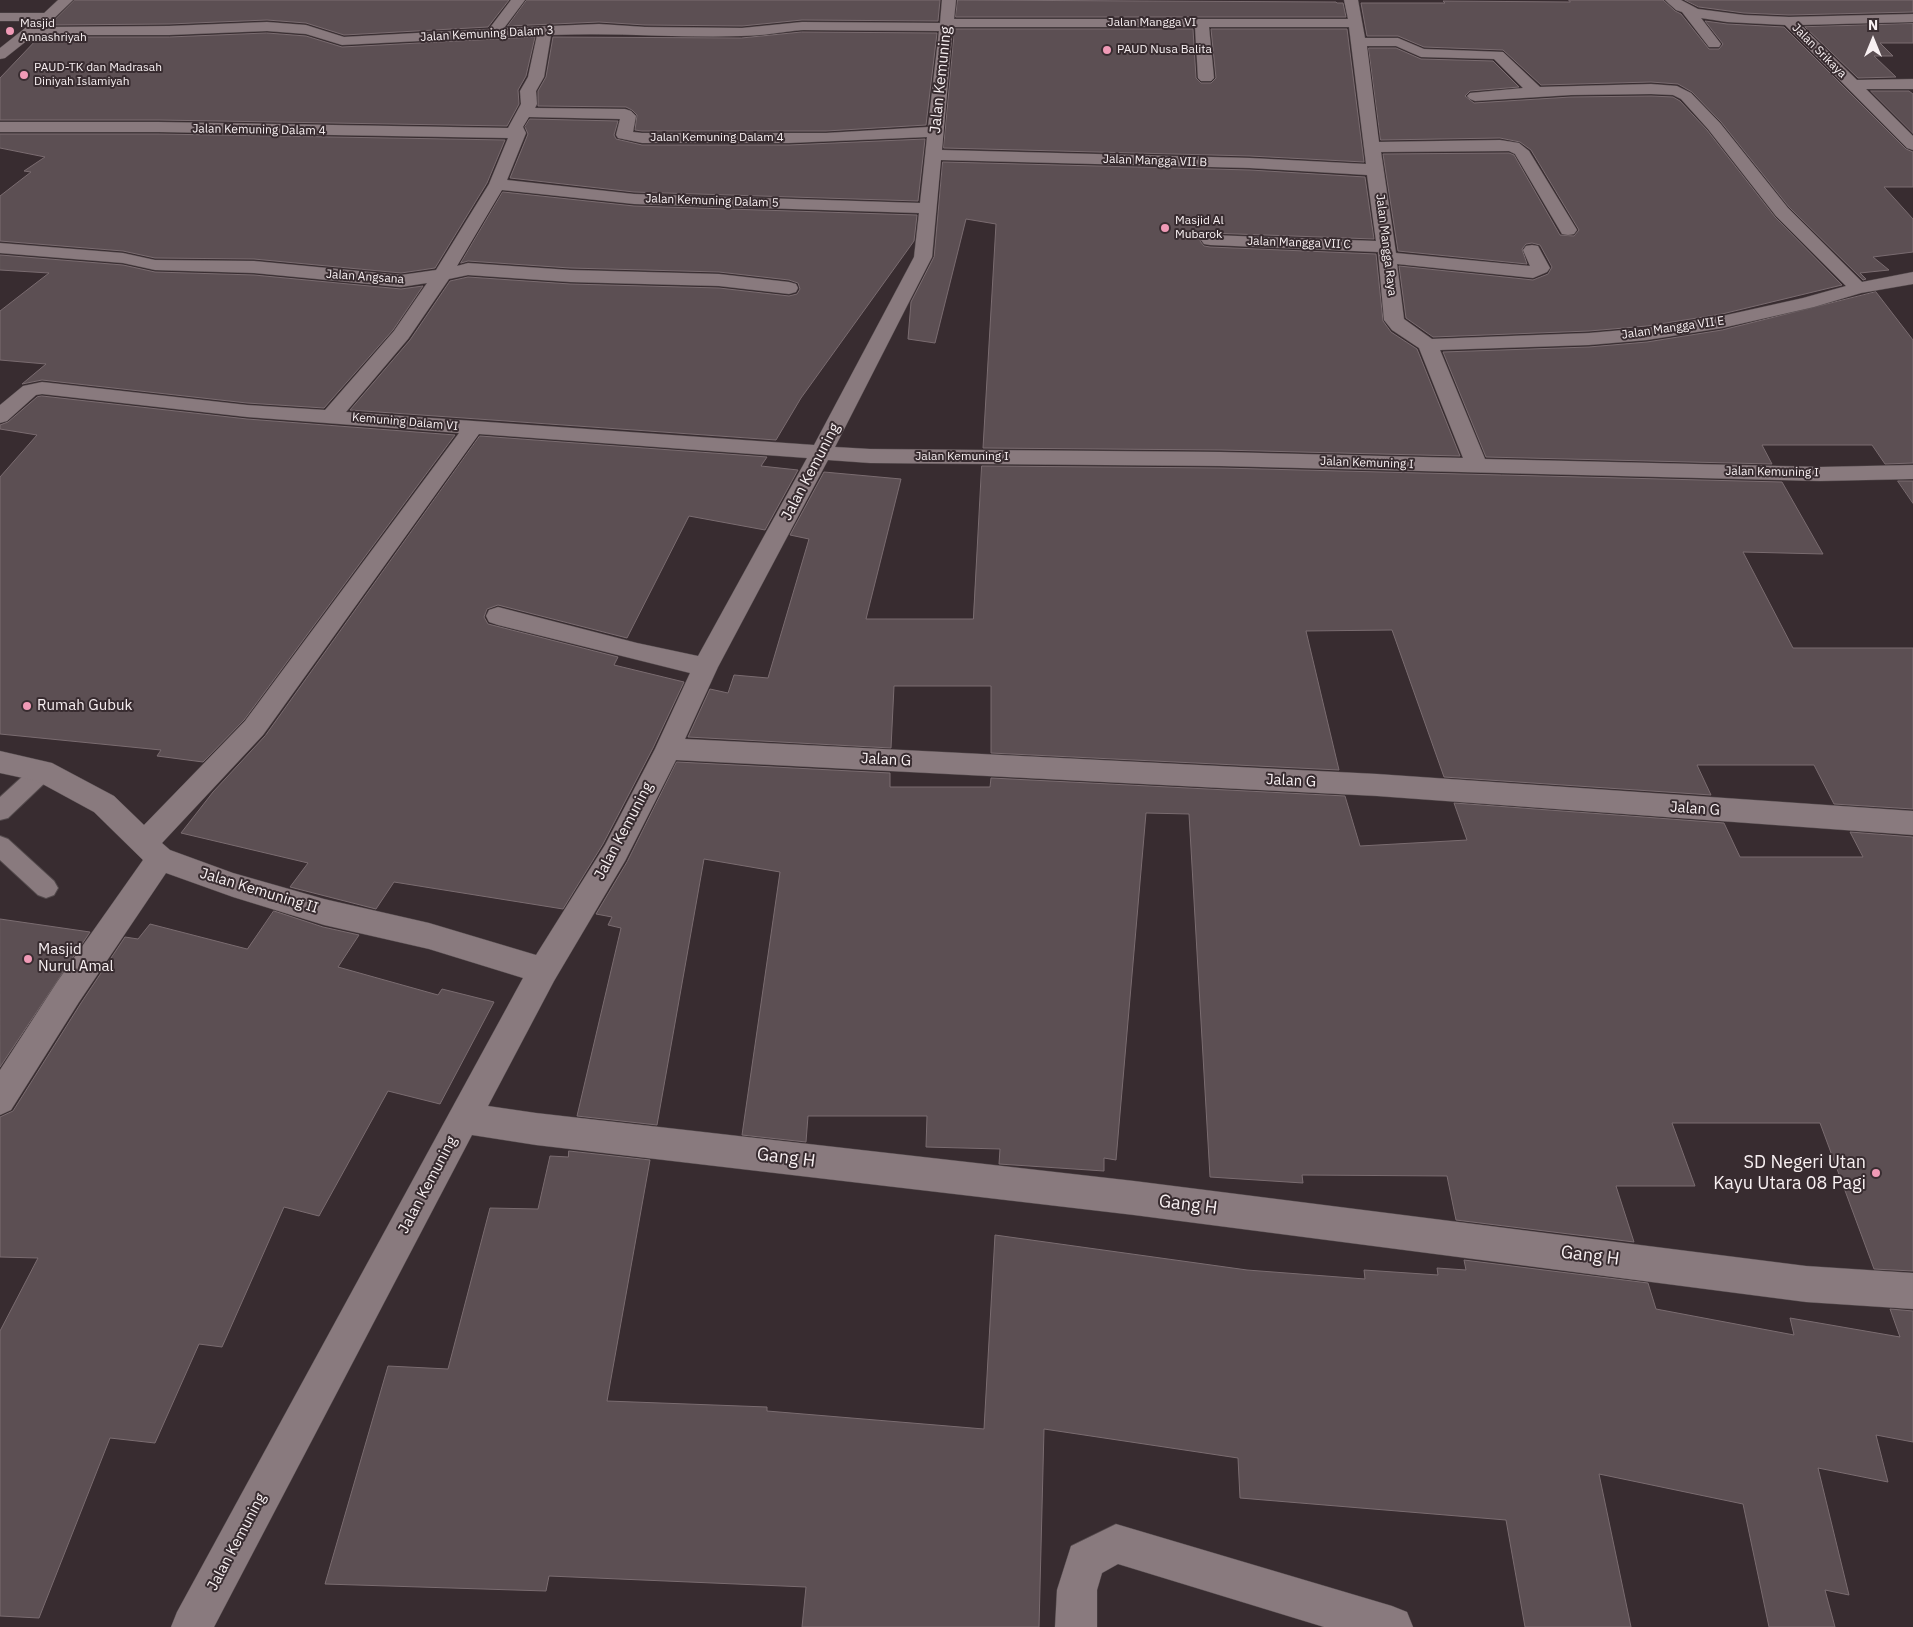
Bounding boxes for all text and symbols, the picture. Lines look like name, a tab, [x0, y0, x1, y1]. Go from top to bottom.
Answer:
north arrow	[1848, 15, 1898, 65]
street label: Jalan Mangga VI	[1108, 16, 1196, 30]
text: N	[1868, 16, 1878, 34]
place label: Masjid Annashriyah	[20, 17, 87, 45]
street label: Jalan Srikaya	[1789, 21, 1849, 81]
street label: Jalan Kemuning Dalam 3	[420, 23, 554, 45]
marker: Masjid Annashriyah	[4, 25, 16, 37]
street label: Jalan Kemuning	[926, 26, 956, 134]
place label: PAUD Nusa Balita	[1117, 43, 1212, 57]
marker: PAUD Nusa Balita	[1101, 44, 1113, 56]
place label: PAUD-TK dan Madrasah Diniyah Islamiyah	[34, 61, 162, 89]
marker: PAUD-TK dan Madrasah Diniyah Islamiyah	[18, 69, 30, 81]
street label: Jalan Kemuning Dalam 4	[192, 122, 326, 138]
street label: Jalan Kemuning Dalam 4	[650, 131, 784, 145]
street label: Jalan Mangga VII B	[1103, 152, 1207, 170]
street label: Jalan Kemuning Dalam 5	[645, 191, 779, 211]
street label: Jalan Mangga Raya	[1373, 193, 1399, 297]
place label: Masjid Al Mubarok	[1175, 214, 1224, 242]
marker: Masjid Al Mubarok	[1159, 222, 1171, 234]
street label: Jalan Mangga VII C	[1247, 234, 1351, 252]
street label: Jalan Angsana	[326, 267, 404, 287]
street label: Jalan Mangga VII E	[1621, 314, 1725, 342]
street label: Kemuning Dalam VI	[351, 410, 459, 434]
street label: Jalan Kemuning	[778, 420, 844, 524]
street label: Jalan Kemuning I	[915, 450, 1009, 464]
street label: Jalan Kemuning I	[1320, 454, 1414, 472]
street label: Jalan Kemuning I	[1725, 464, 1819, 480]
place label: Rumah Gubuk	[37, 697, 132, 715]
marker: Rumah Gubuk	[21, 700, 33, 712]
street label: Jalan G	[860, 750, 912, 770]
street label: Jalan G	[1265, 771, 1317, 791]
street label: Jalan Kemuning	[591, 779, 657, 883]
street label: Jalan G	[1669, 798, 1721, 820]
street label: Jalan Kemuning II	[198, 864, 320, 918]
place label: Masjid Nurul Amal	[38, 941, 114, 976]
marker: Masjid Nurul Amal	[22, 953, 34, 965]
street label: Jalan Kemuning	[395, 1133, 461, 1237]
street label: Gang H	[755, 1144, 817, 1172]
place label: SD Negeri Utan Kayu Utara 08 Pagi	[1713, 1152, 1866, 1194]
marker: SD Negeri Utan Kayu Utara 08 Pagi	[1870, 1167, 1882, 1179]
street label: Gang H	[1157, 1191, 1219, 1219]
street label: Gang H	[1559, 1242, 1621, 1270]
street label: Jalan Kemuning	[204, 1490, 270, 1594]

